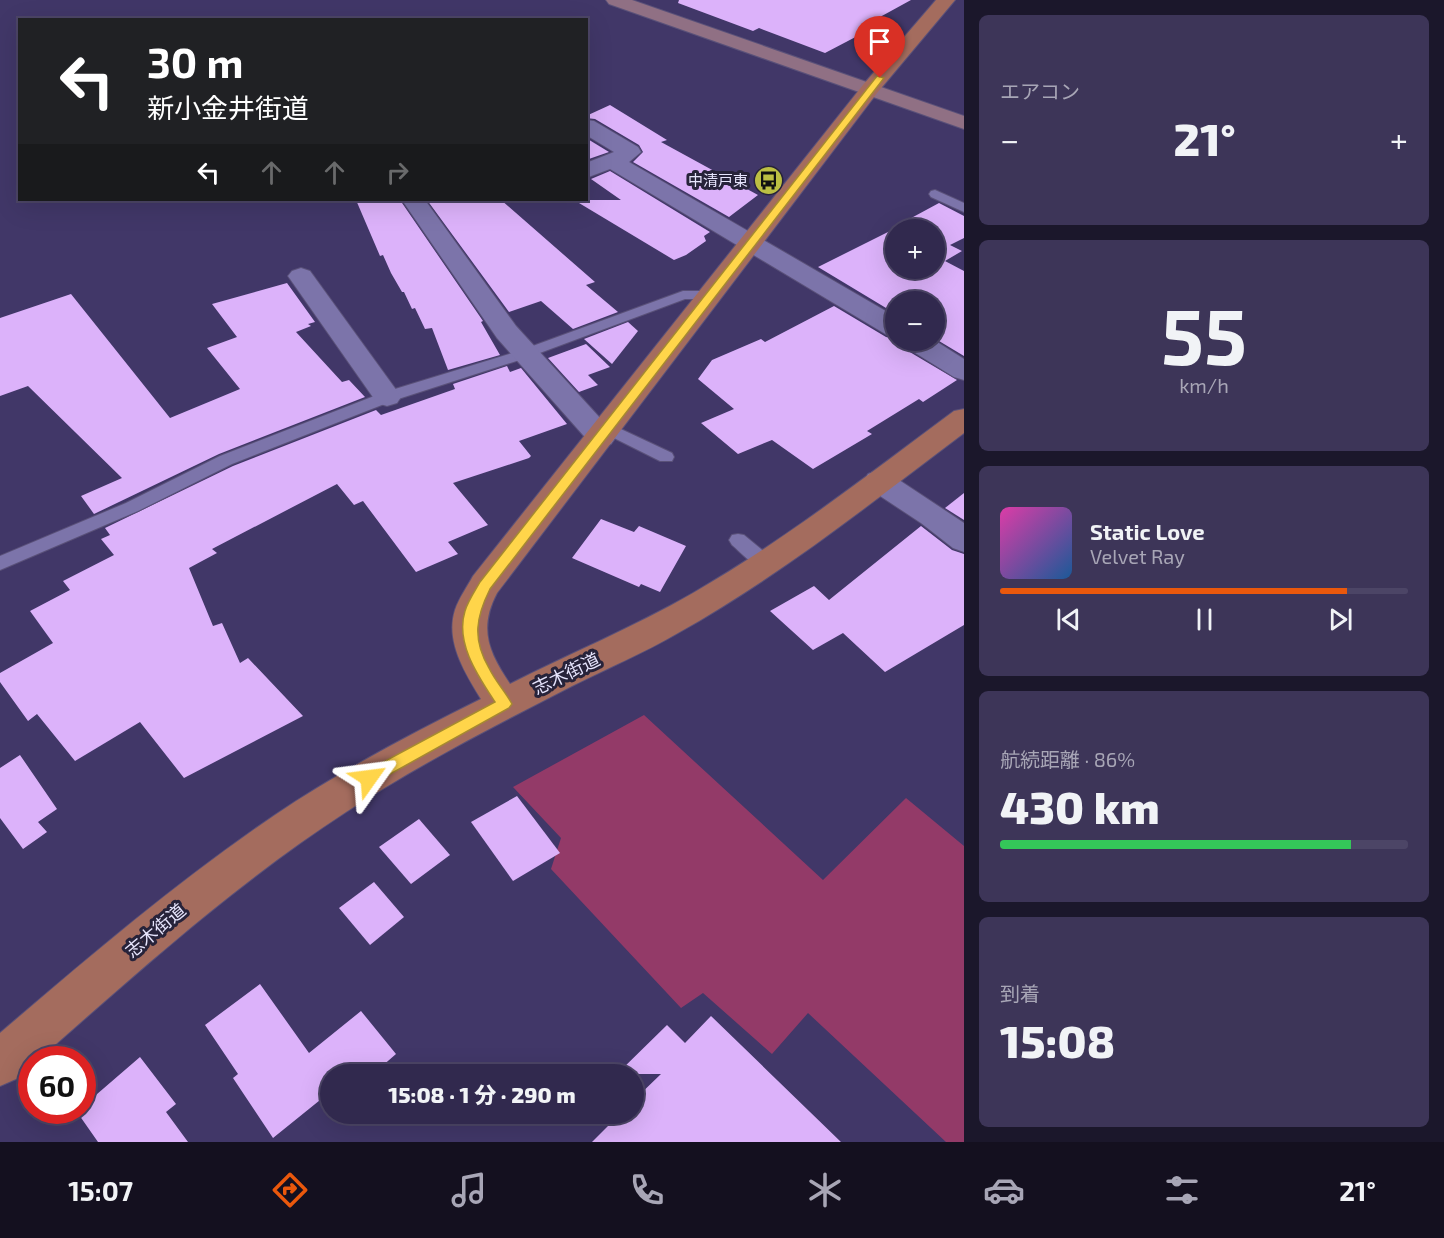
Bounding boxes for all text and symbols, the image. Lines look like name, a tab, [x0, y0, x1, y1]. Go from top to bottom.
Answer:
pin	[854, 16, 905, 78]
icon: arrive	[863, 25, 896, 58]
text: 30 m	[147, 36, 243, 86]
icon: left	[48, 42, 126, 120]
text: エアコン	[1000, 79, 1080, 103]
text: 新小金井街道	[147, 91, 309, 123]
text: 21°	[1174, 111, 1236, 165]
text: −	[1000, 119, 1019, 159]
text: +	[1390, 119, 1408, 159]
icon: left	[192, 156, 225, 189]
icon: ahead	[255, 156, 288, 189]
icon: ahead	[318, 156, 351, 189]
icon: right	[381, 156, 414, 189]
bus stop icon: 中清戸東	[753, 164, 785, 196]
place label: 中清戸東	[688, 171, 748, 189]
map controls	[885, 219, 945, 351]
button: +	[885, 219, 945, 279]
text: 55	[1161, 287, 1247, 381]
button: −	[885, 291, 945, 351]
text: km/h	[1179, 373, 1229, 397]
text: Static Love	[1090, 518, 1205, 544]
text: Velvet Ray	[1090, 544, 1185, 568]
icon: previous	[1052, 603, 1085, 636]
icon: pause	[1188, 603, 1221, 636]
icon: next	[1324, 603, 1357, 636]
street label: 志木街道	[529, 647, 603, 699]
position arrow	[337, 746, 401, 810]
text: 航続距離 · 86%	[1000, 747, 1135, 771]
text: 430 km	[1000, 779, 1160, 833]
street label: 志木街道	[120, 898, 190, 962]
text: 到着	[1000, 981, 1040, 1005]
text: 15:08	[1000, 1013, 1115, 1067]
speed limit sign: 60	[18, 1046, 96, 1124]
text: 15:08 · 1 分 · 290 m	[388, 1081, 576, 1107]
icon: directions	[269, 1169, 311, 1211]
icon: music	[448, 1169, 490, 1211]
icon: phone	[626, 1169, 668, 1211]
icon: climate	[804, 1169, 846, 1211]
icon: car	[983, 1169, 1025, 1211]
icon: filters	[1161, 1169, 1203, 1211]
text: 15:07	[68, 1174, 133, 1206]
text: 21°	[1339, 1174, 1376, 1206]

